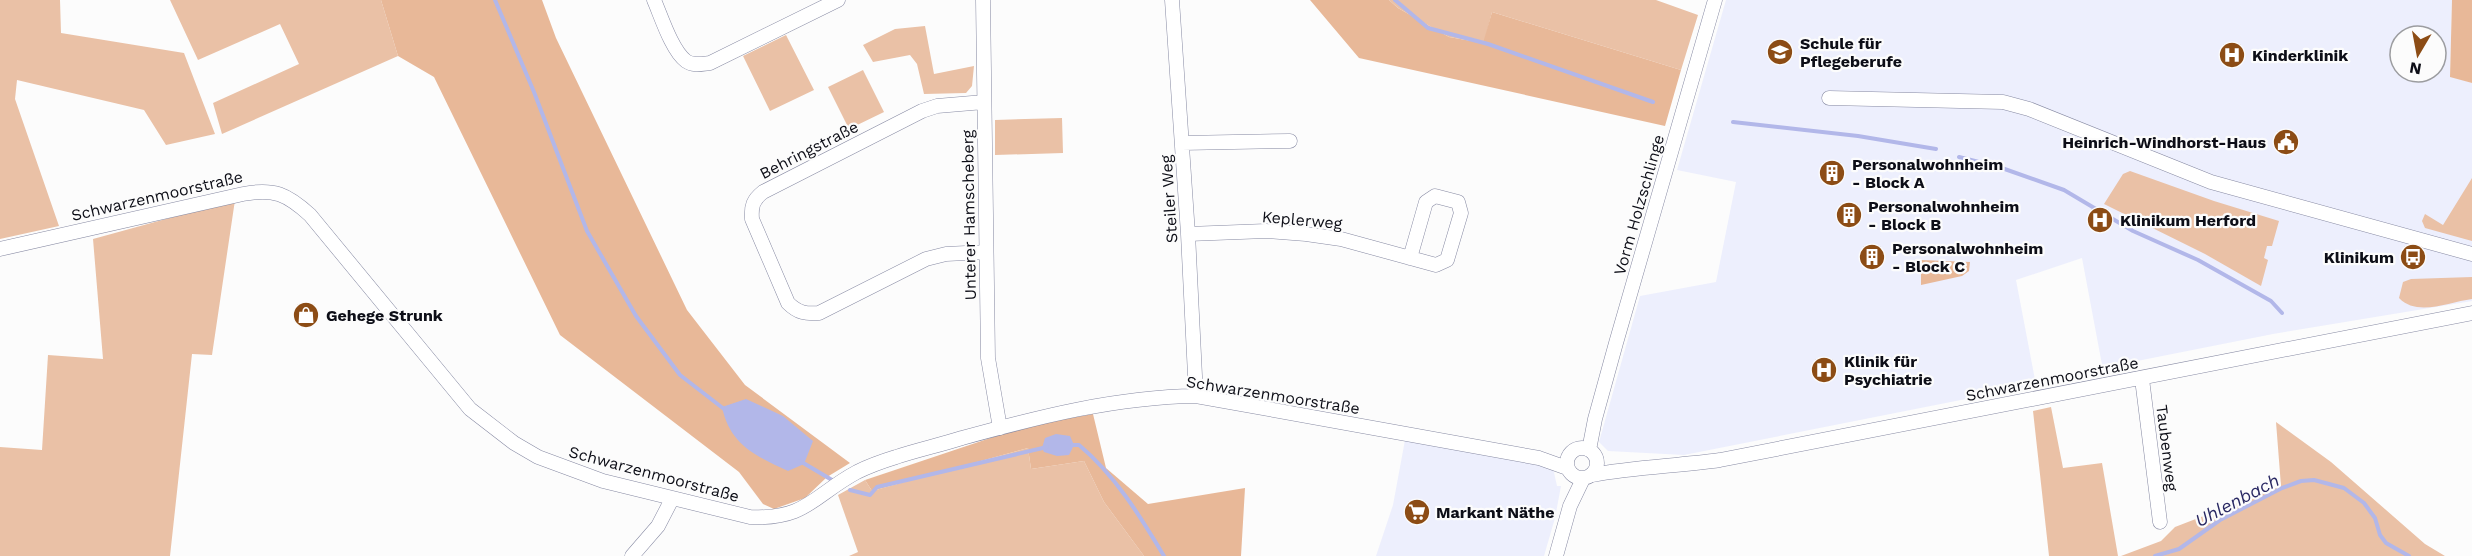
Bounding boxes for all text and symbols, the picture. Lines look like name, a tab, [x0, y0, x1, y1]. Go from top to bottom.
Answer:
north arrow	[2388, 24, 2448, 84]
place label: Schule für Pflegeberufe	[1800, 34, 1902, 71]
school or university icon: Schule für Pflegeberufe	[1765, 37, 1795, 67]
hospital icon: Kinderklinik	[2217, 40, 2247, 70]
place label: Kinderklinik	[2252, 46, 2348, 65]
text: N	[2408, 58, 2423, 79]
street label: Behringstraße	[756, 117, 862, 183]
public building icon: Heinrich-Windhorst-Haus	[2271, 127, 2301, 157]
street label: Unterer Hamscheberg	[958, 129, 980, 300]
street label: Vorm Holzschlinge	[1610, 133, 1668, 277]
place label: Heinrich-Windhorst-Haus	[2062, 133, 2266, 152]
street label: Steiler Weg	[1156, 154, 1182, 244]
place label: Personalwohnheim - Block A	[1852, 155, 2003, 192]
building icon: Personalwohnheim - Block A	[1817, 158, 1847, 188]
street label: Schwarzenmoorstraße	[69, 167, 245, 225]
place label: Personalwohnheim - Block B	[1868, 197, 2019, 234]
building icon: Personalwohnheim - Block B	[1834, 200, 1864, 230]
hospital icon: Klinikum Herford	[2085, 205, 2115, 235]
street label: Keplerweg	[1261, 207, 1343, 233]
place label: Klinikum Herford	[2120, 211, 2256, 230]
place label: Personalwohnheim - Block C	[1892, 239, 2043, 276]
building icon: Personalwohnheim - Block C	[1857, 242, 1887, 272]
bus stop icon: Klinikum	[2398, 242, 2428, 272]
place label: Klinikum	[2324, 248, 2394, 267]
shop icon: Gehege Strunk	[291, 300, 321, 330]
place label: Gehege Strunk	[326, 306, 443, 325]
place label: Klinik für Psychiatrie	[1844, 352, 1932, 389]
street label: Schwarzenmoorstraße	[1964, 353, 2140, 405]
hospital icon: Klinik für Psychiatrie	[1809, 355, 1839, 385]
street label: Schwarzenmoorstraße	[1185, 372, 1361, 418]
street label: Taubenweg	[2152, 404, 2182, 493]
street label: Schwarzenmoorstraße	[567, 442, 741, 506]
water label: Uhlenbach	[2191, 469, 2283, 531]
supermarket icon: Markant Näthe	[1402, 497, 1432, 527]
place label: Markant Näthe	[1436, 503, 1554, 522]

